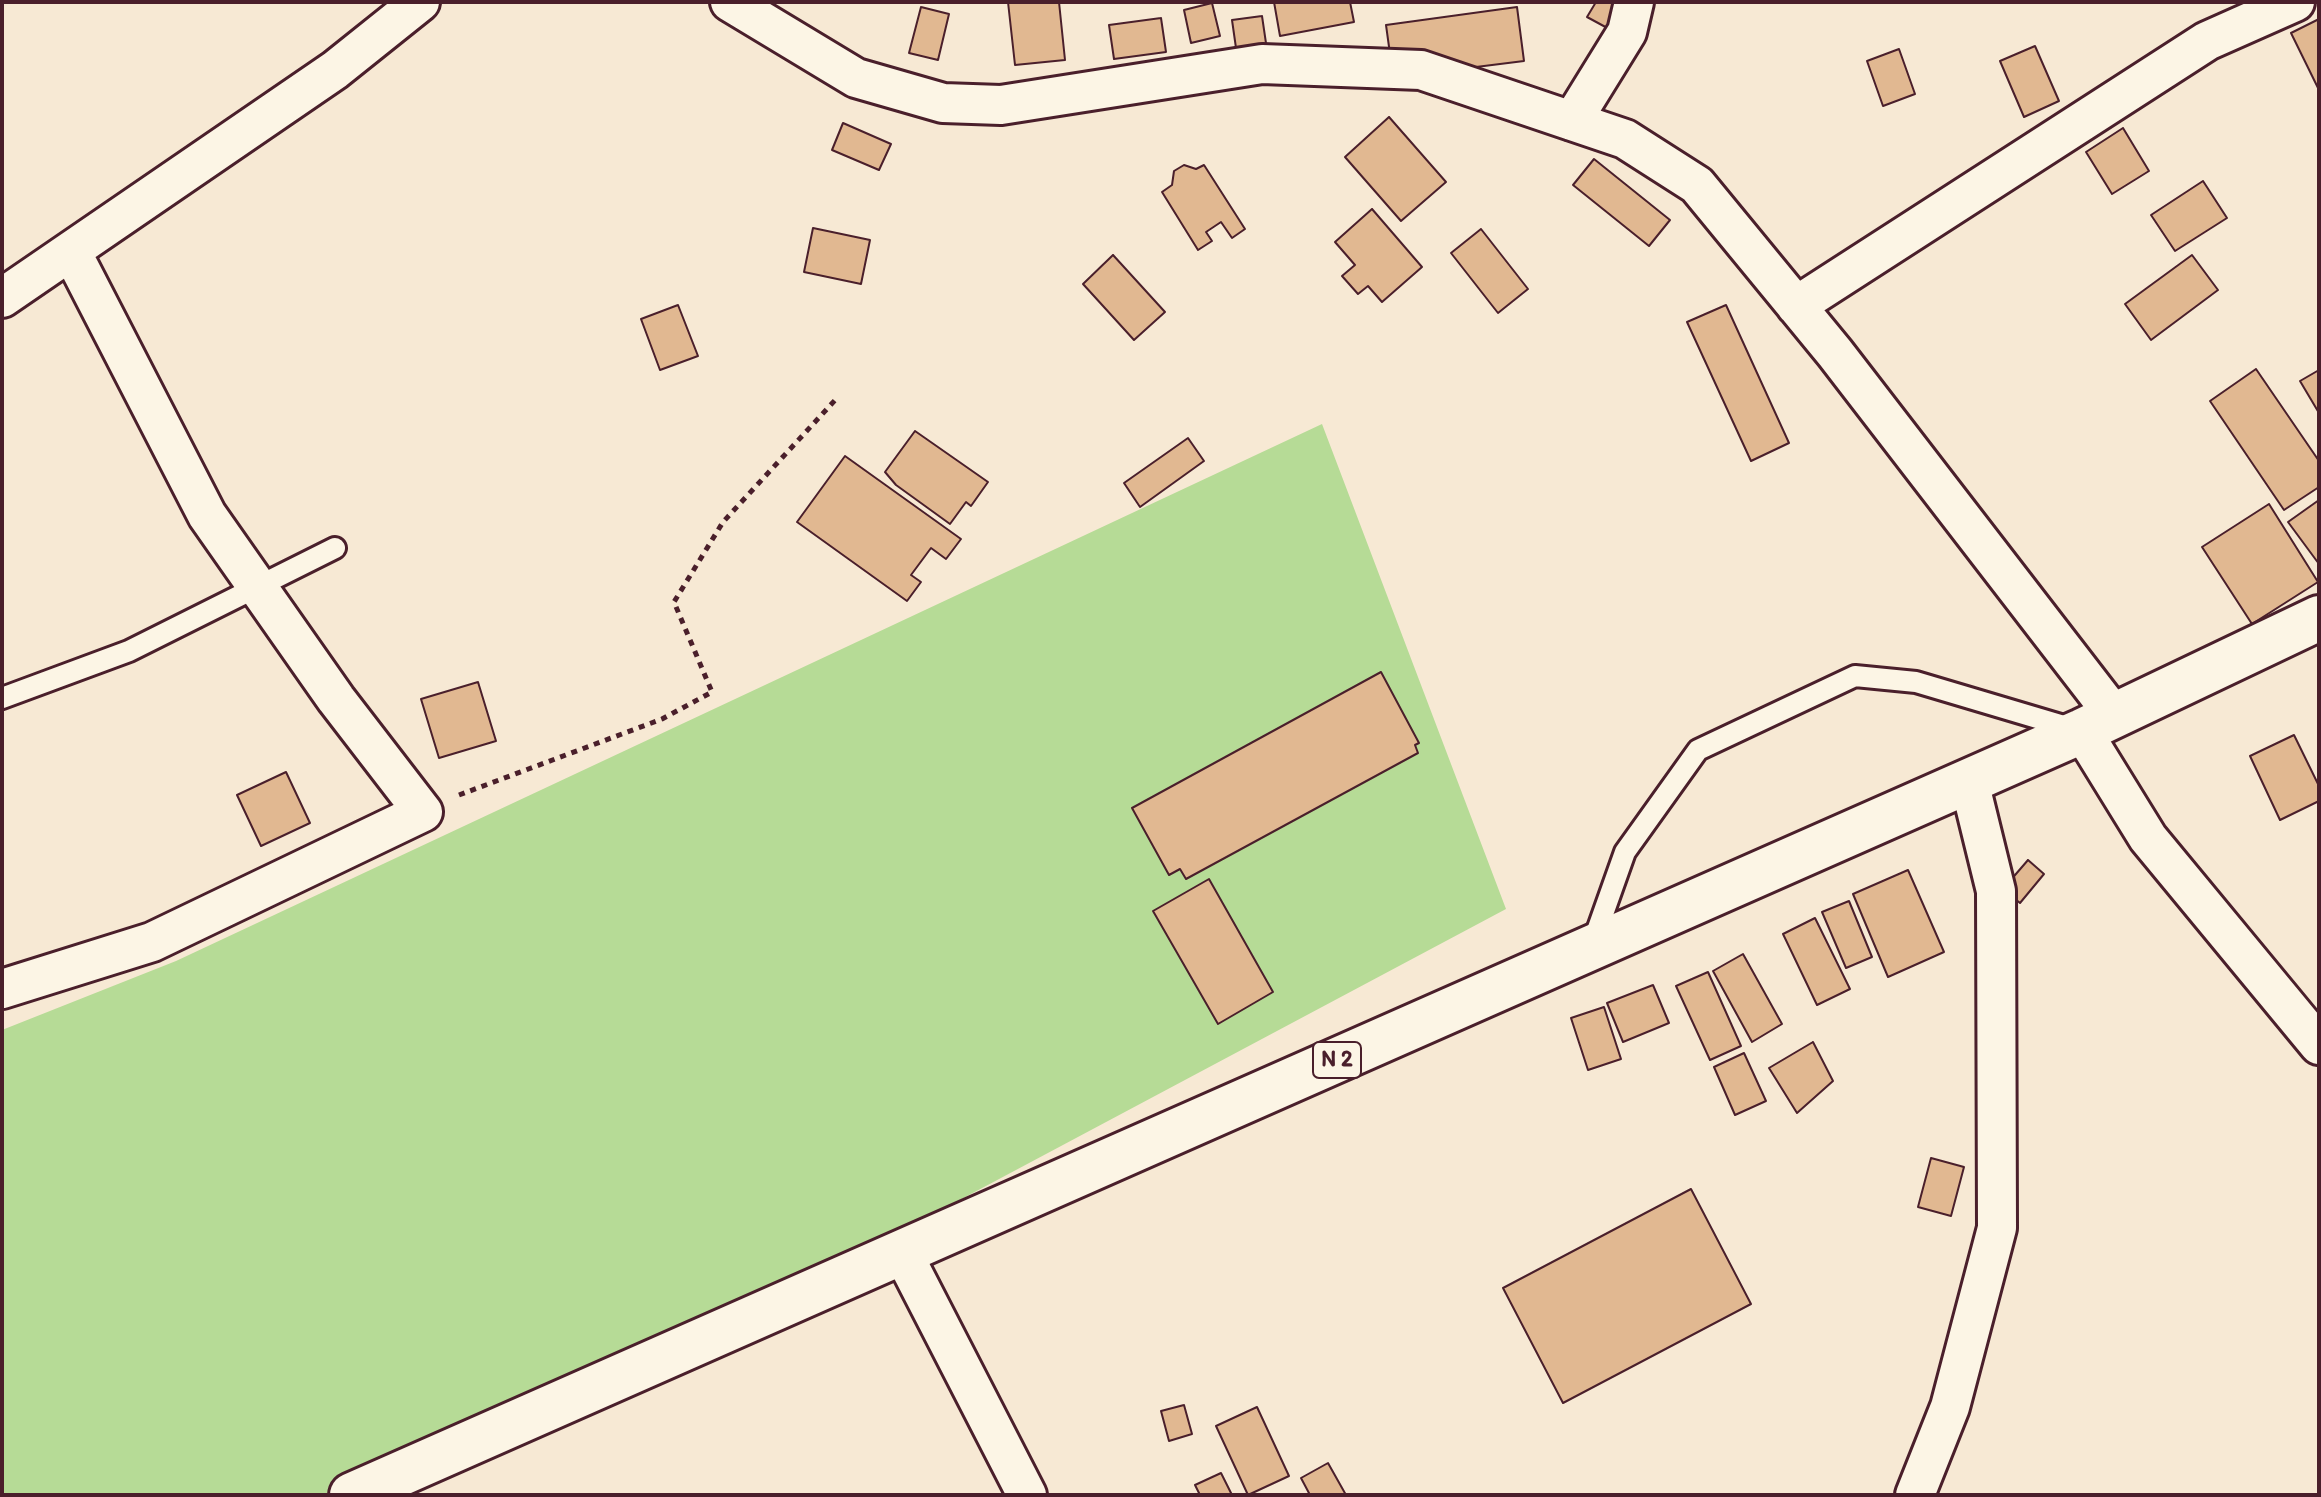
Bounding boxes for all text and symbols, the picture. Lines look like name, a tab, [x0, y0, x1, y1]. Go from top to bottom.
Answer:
road number: N 2	[1313, 1042, 1361, 1078]

